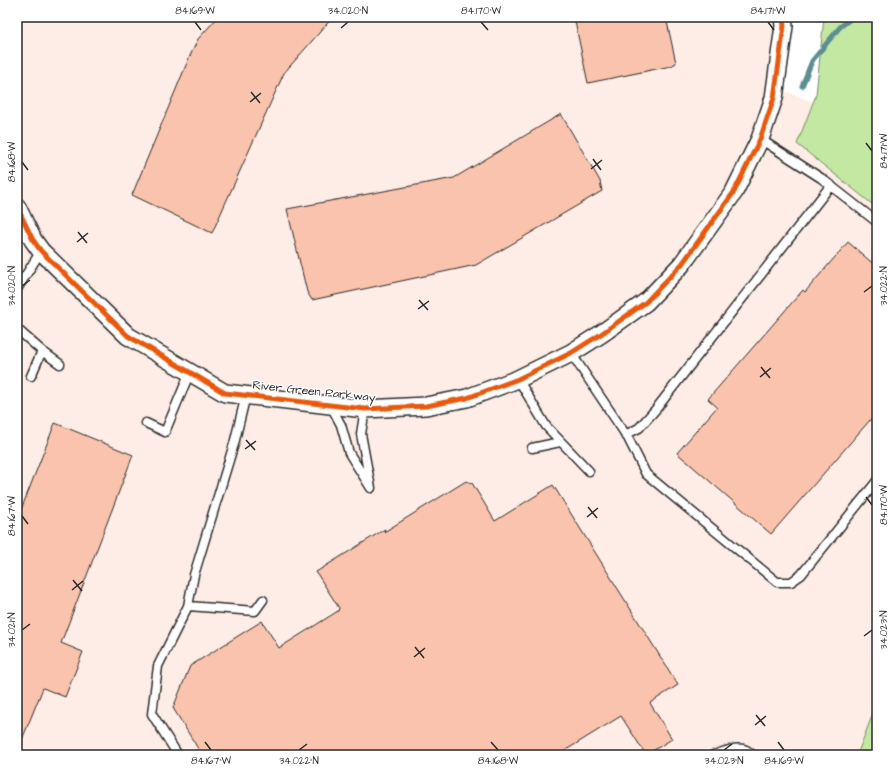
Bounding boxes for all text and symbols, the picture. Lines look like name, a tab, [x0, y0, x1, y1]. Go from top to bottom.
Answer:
text: 84.169°W	[175, 4, 215, 18]
text: 34.020°N	[328, 4, 368, 18]
text: 84.170°W	[461, 4, 502, 18]
text: 84.171°W	[750, 4, 786, 18]
text: 84.171°W	[877, 133, 891, 169]
text: 84.168°W	[5, 141, 19, 182]
text: 34.020°N	[5, 266, 19, 306]
text: 34.022°N	[877, 266, 891, 306]
street label: River Green Parkway	[252, 377, 377, 407]
text: 84.170°W	[877, 484, 891, 525]
text: 84.167°W	[5, 495, 19, 536]
text: 34.023°N	[877, 611, 891, 649]
text: 34.021°N	[5, 612, 19, 648]
text: 84.167°W	[191, 754, 232, 768]
text: 34.022°N	[279, 754, 319, 768]
text: 84.168°W	[478, 754, 519, 768]
text: 34.023°N	[705, 754, 743, 768]
text: 84.169°W	[764, 754, 804, 768]

